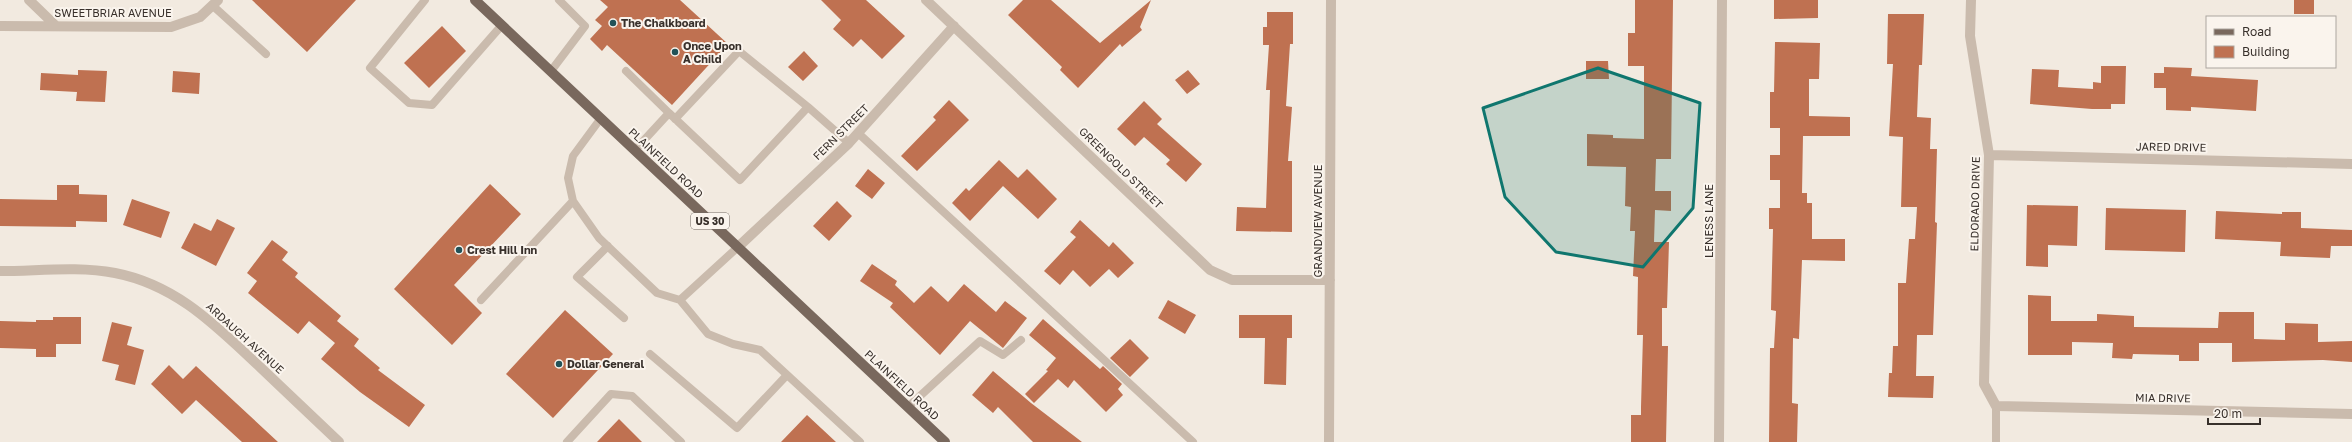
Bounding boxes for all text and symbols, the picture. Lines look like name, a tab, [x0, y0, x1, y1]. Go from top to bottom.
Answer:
street label: SWEETBRIAR AVENUE	[54, 6, 172, 19]
place label: The Chalkboard	[621, 16, 706, 29]
legend	[2206, 16, 2336, 68]
marker: The Chalkboard	[608, 18, 618, 28]
text: Road	[2242, 24, 2271, 39]
place label: Once Upon A Child	[683, 39, 742, 65]
text: Building	[2242, 44, 2290, 59]
marker: Once Upon A Child	[670, 47, 680, 57]
street label: FERN STREET	[810, 101, 871, 162]
street label: GREENGOLD STREET	[1077, 124, 1166, 211]
street label: PLAINFIELD ROAD	[626, 125, 706, 201]
street label: JARED DRIVE	[2136, 139, 2207, 154]
street label: ELDORADO DRIVE	[1967, 156, 1982, 252]
street label: GRANDVIEW AVENUE	[1311, 164, 1324, 277]
street label: LENESS LANE	[1702, 184, 1715, 258]
road number: US 30	[691, 213, 729, 229]
place label: Crest Hill Inn	[467, 243, 538, 256]
marker: Crest Hill Inn	[454, 245, 464, 255]
street label: ARDAUGH AVENUE	[204, 299, 287, 376]
street label: PLAINFIELD ROAD	[862, 347, 942, 423]
place label: Dollar General	[567, 357, 644, 370]
marker: Dollar General	[554, 359, 564, 369]
street label: MIA DRIVE	[2135, 391, 2191, 404]
scale bar	[2208, 400, 2260, 426]
text: 20 m	[2214, 406, 2242, 421]

